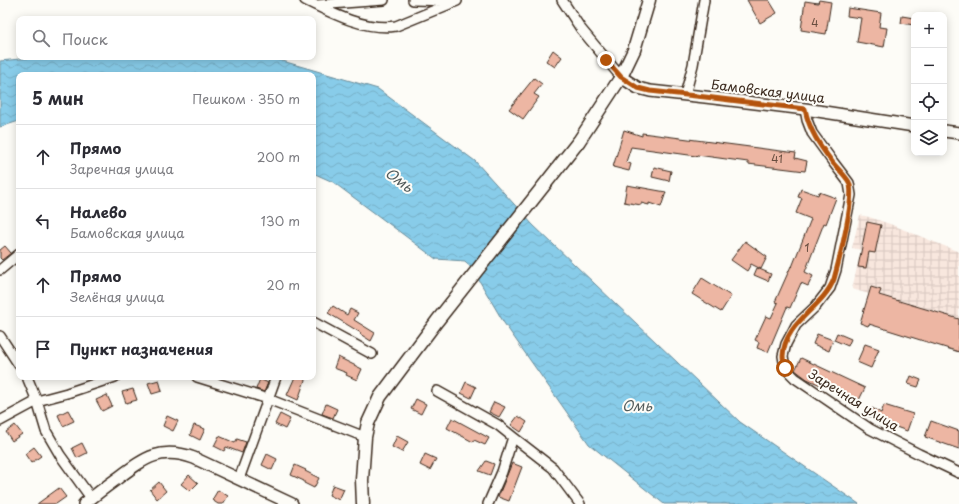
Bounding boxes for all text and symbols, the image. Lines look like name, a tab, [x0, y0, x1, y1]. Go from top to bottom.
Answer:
map controls	[911, 12, 947, 156]
button: +	[911, 12, 947, 48]
house number: 4	[811, 14, 819, 31]
search box	[16, 16, 316, 60]
icon: search	[30, 27, 52, 49]
text: Поиск	[62, 27, 108, 50]
button: −	[911, 48, 947, 84]
route end	[597, 51, 615, 69]
street label: Бамовская улица	[710, 74, 827, 107]
button: locate	[911, 84, 947, 120]
text: 5 мин	[32, 85, 84, 111]
text: Пешком · 350 m	[192, 89, 300, 108]
button: layers	[911, 120, 947, 156]
text: Прямо	[70, 136, 121, 159]
icon: ahead	[32, 146, 54, 168]
text: 200 m	[257, 147, 300, 166]
house number: 41	[771, 150, 783, 167]
text: Заречная улица	[70, 159, 174, 178]
water label: Омь	[381, 162, 419, 198]
text: Налево	[70, 200, 127, 223]
icon: left	[32, 210, 54, 232]
text: 130 m	[261, 211, 300, 230]
text: Бамовская улица	[70, 223, 185, 242]
house number: 1	[805, 239, 810, 256]
text: Прямо	[70, 264, 121, 287]
icon: ahead	[32, 274, 54, 296]
text: 20 m	[266, 275, 300, 294]
text: Зелёная улица	[70, 287, 164, 306]
text: Пункт назначения	[70, 337, 213, 360]
icon: arrive	[32, 338, 54, 360]
route start	[776, 359, 794, 377]
street label: Заречная улица	[805, 364, 904, 436]
water label: Омь	[622, 395, 654, 416]

